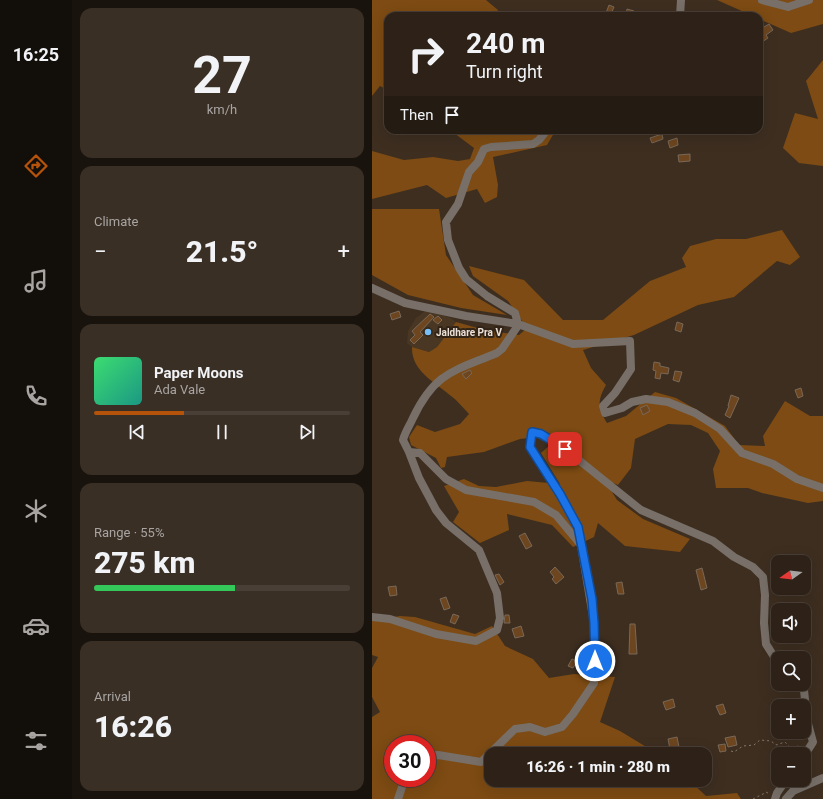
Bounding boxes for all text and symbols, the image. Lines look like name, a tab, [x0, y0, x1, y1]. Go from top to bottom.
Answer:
text: 240 m	[466, 27, 545, 60]
icon: right	[400, 28, 452, 80]
text: 16:25	[13, 44, 59, 65]
text: 27	[192, 45, 252, 106]
text: Turn right	[466, 61, 543, 82]
text: km/h	[207, 102, 237, 117]
icon: arrive	[441, 104, 463, 126]
text: Then	[400, 106, 433, 124]
icon: directions	[22, 152, 50, 180]
text: Climate	[94, 214, 138, 229]
text: 21.5°	[186, 234, 258, 269]
text: −	[94, 239, 107, 264]
text: +	[338, 239, 350, 264]
icon: music	[22, 267, 50, 295]
marker: Jaldhare Pra V	[423, 327, 433, 337]
place label: Jaldhare Pra V	[436, 327, 502, 338]
text: Paper Moons	[154, 364, 244, 382]
icon: phone	[22, 382, 50, 410]
text: Ada Vale	[154, 382, 205, 397]
icon: previous	[126, 421, 148, 443]
icon: pause	[211, 421, 233, 443]
icon: next	[296, 421, 318, 443]
pin	[548, 432, 582, 466]
icon: arrive	[554, 438, 576, 460]
icon: climate	[22, 497, 50, 525]
text: Range · 55%	[94, 525, 164, 540]
text: 275 km	[94, 545, 196, 580]
north arrow	[771, 555, 811, 595]
map controls	[771, 555, 811, 787]
button: sound	[771, 603, 811, 643]
icon: car	[22, 612, 50, 640]
position arrow	[574, 640, 616, 682]
button: search	[771, 651, 811, 691]
text: Arrival	[94, 689, 131, 704]
button: +	[771, 699, 811, 739]
text: 16:26	[94, 709, 172, 744]
icon: filters	[22, 727, 50, 755]
speed limit sign: 30	[384, 735, 436, 787]
button: −	[771, 747, 811, 787]
text: 16:26 · 1 min · 280 m	[526, 758, 670, 776]

